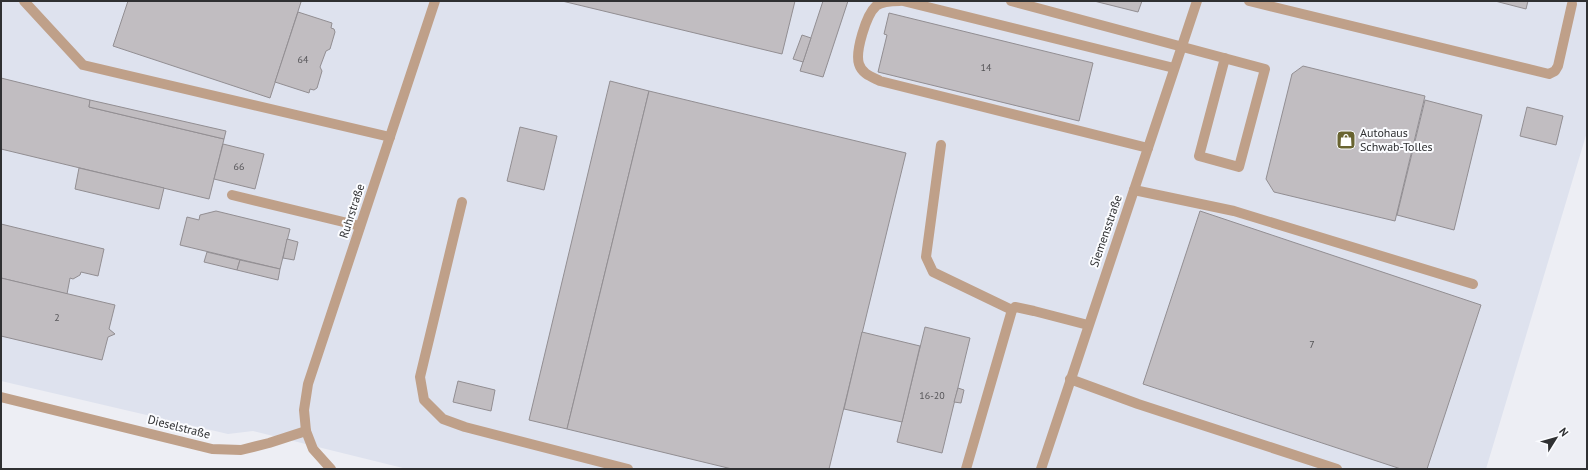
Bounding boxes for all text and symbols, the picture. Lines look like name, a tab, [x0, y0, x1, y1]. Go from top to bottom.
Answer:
house number: 64	[298, 53, 309, 66]
house number: 14	[981, 61, 992, 74]
place label: Autohaus Schwab-Tolles	[1360, 125, 1433, 154]
shop icon: Autohaus Schwab-Tolles	[1335, 129, 1357, 151]
house number: 66	[234, 160, 244, 173]
street label: Ruhrstraße	[336, 182, 367, 240]
street label: Siemensstraße	[1086, 193, 1125, 269]
house number: 2	[54, 311, 60, 324]
house number: 7	[1309, 338, 1315, 351]
house number: 16-20	[919, 389, 945, 402]
street label: Dieselstraße	[146, 411, 212, 442]
north arrow	[1536, 418, 1576, 458]
text: N	[1556, 425, 1572, 439]

